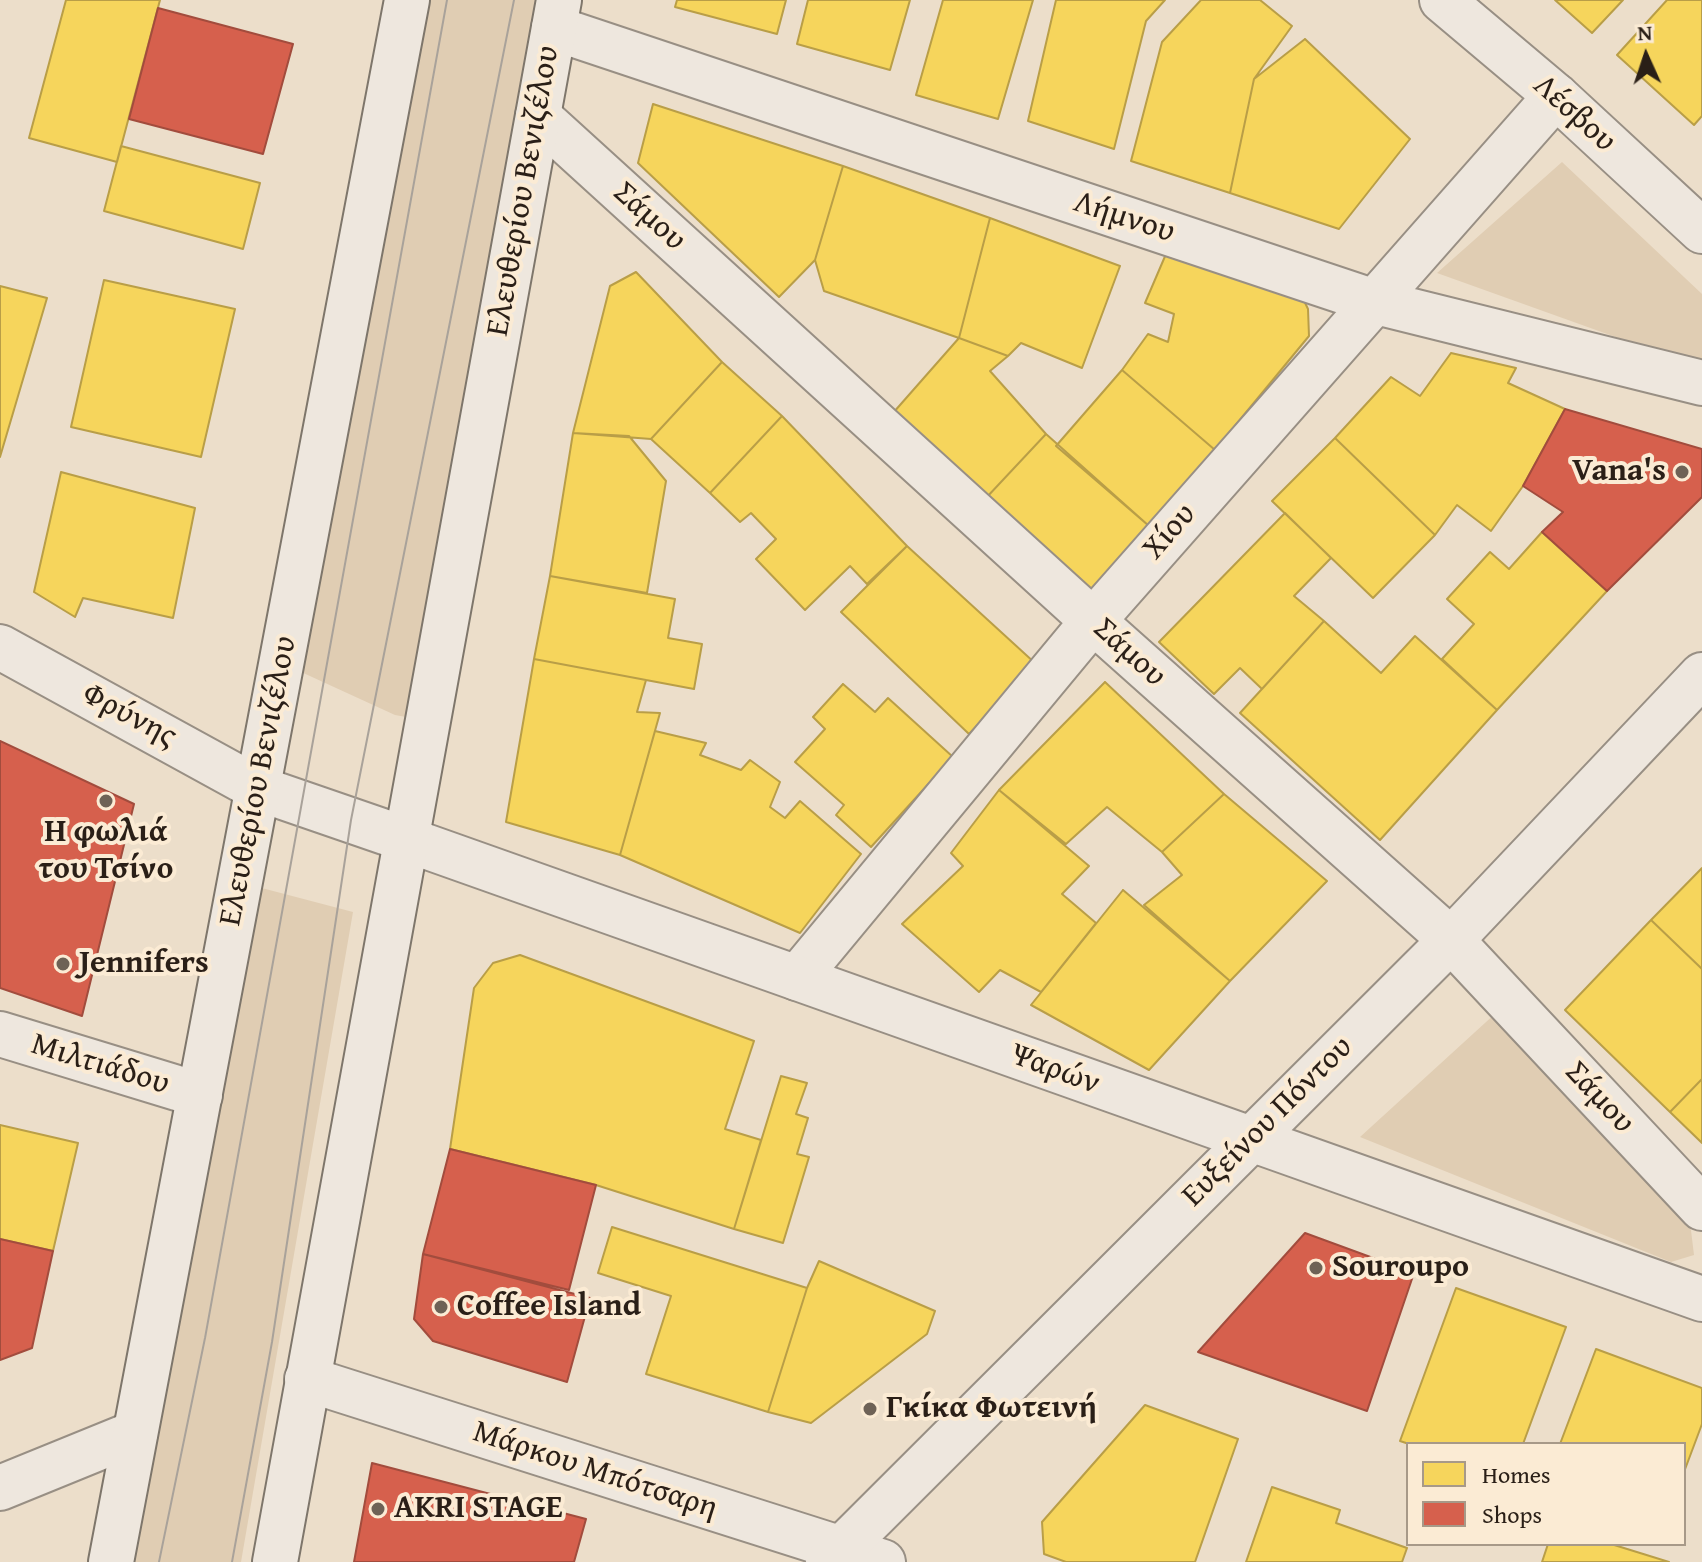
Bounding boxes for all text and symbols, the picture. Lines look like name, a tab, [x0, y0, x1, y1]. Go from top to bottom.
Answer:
north arrow	[1606, 16, 1686, 96]
text: N	[1637, 16, 1653, 48]
street label: Ελευθερίου Βενιζέλου	[480, 43, 568, 339]
street label: Λέσβου	[1525, 67, 1623, 161]
street label: Σάμου	[605, 174, 693, 260]
street label: Λήμνου	[1069, 184, 1179, 252]
place label: Vana's	[1572, 453, 1666, 491]
marker: Vana's	[1673, 463, 1691, 481]
street label: Χίου	[1135, 496, 1205, 568]
street label: Σάμου	[1085, 610, 1173, 696]
street label: Ελευθερίου Βενιζέλου	[212, 633, 306, 929]
street label: Φρύνης	[75, 675, 183, 757]
marker: Η φωλιά του Τσίνο	[97, 792, 115, 810]
place label: Η φωλιά του Τσίνο	[39, 814, 173, 889]
place label: Jennifers	[79, 945, 209, 983]
marker: Jennifers	[54, 955, 72, 973]
street label: Μιλτιάδου	[26, 1026, 174, 1104]
street label: Ευξείνου Πόντου	[1175, 1029, 1361, 1215]
street label: Ψαρών	[1005, 1036, 1105, 1104]
street label: Σάμου	[1556, 1054, 1642, 1142]
place label: Souroupo	[1332, 1249, 1469, 1287]
marker: Souroupo	[1307, 1259, 1325, 1277]
place label: Coffee Island	[457, 1288, 641, 1326]
marker: Coffee Island	[432, 1298, 450, 1316]
place label: Γκίκα Φωτεινή	[886, 1390, 1097, 1428]
marker: Γκίκα Φωτεινή	[861, 1400, 879, 1418]
street label: Μάρκου Μπότσαρη	[468, 1413, 722, 1529]
legend	[1406, 1442, 1686, 1546]
text: Homes	[1482, 1457, 1551, 1492]
place label: AKRI STAGE	[394, 1490, 563, 1528]
text: Shops	[1482, 1497, 1542, 1532]
marker: AKRI STAGE	[369, 1500, 387, 1518]

